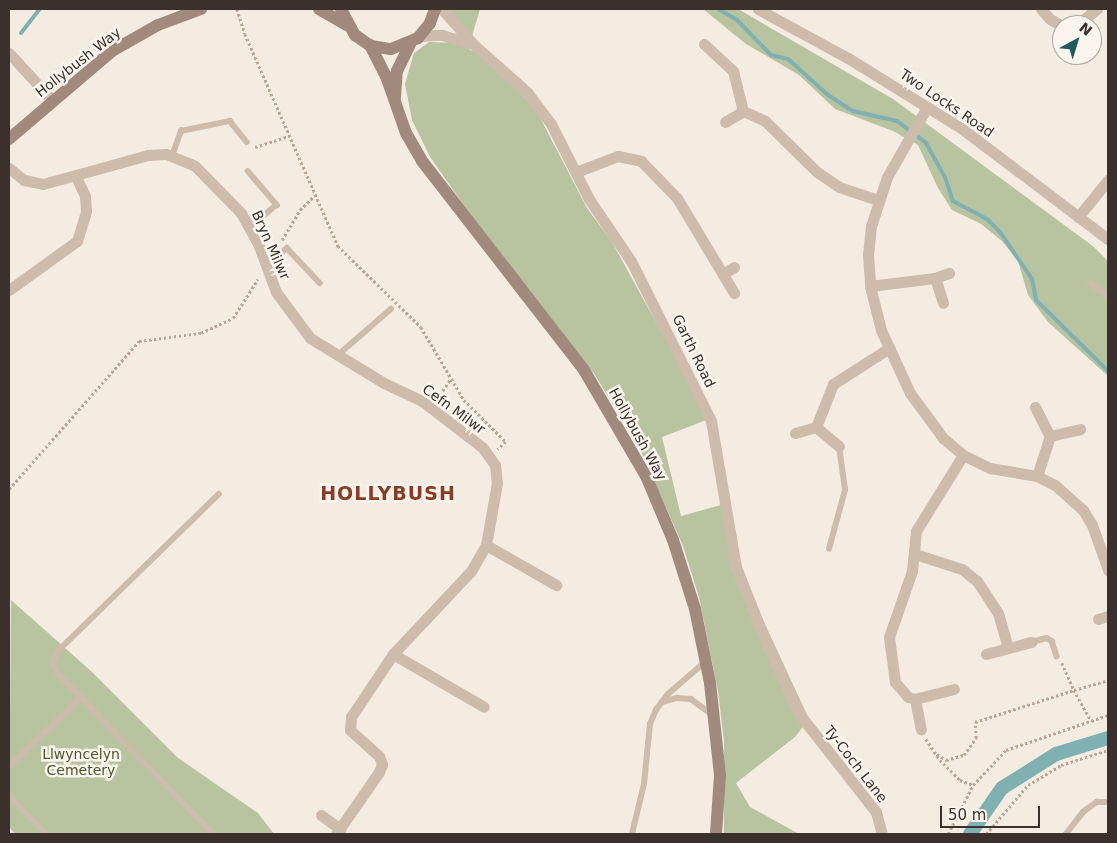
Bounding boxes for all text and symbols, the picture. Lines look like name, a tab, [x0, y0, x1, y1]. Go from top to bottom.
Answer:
north arrow	[1052, 15, 1102, 65]
text: N	[1076, 19, 1095, 39]
street label: Hollybush Way	[32, 24, 124, 100]
street label: Two Locks Road	[897, 65, 997, 141]
street label: Bryn Milwr	[248, 208, 294, 282]
street label: Garth Road	[669, 312, 719, 390]
street label: Cefn Milwr	[419, 381, 489, 437]
street label: Hollybush Way	[606, 385, 670, 483]
district label: HOLLYBUSH	[319, 483, 457, 505]
street label: Ty-Coch Lane	[821, 722, 891, 806]
park label: Llwyncelyn Cemetery	[42, 746, 120, 779]
scale bar	[942, 796, 1042, 828]
text: 50 m	[948, 806, 986, 824]

